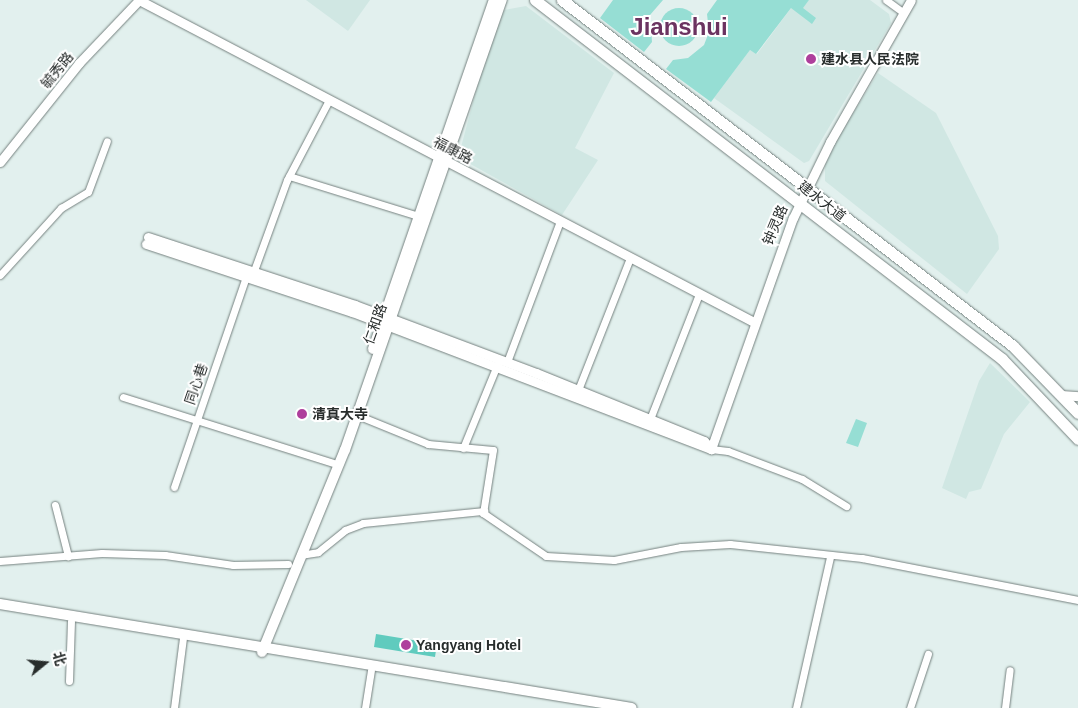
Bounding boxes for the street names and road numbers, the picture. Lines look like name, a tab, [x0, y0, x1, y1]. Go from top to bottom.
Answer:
street label: 毓秀路	[37, 48, 77, 92]
street label: 福康路	[430, 133, 476, 167]
street label: 建水大道	[795, 177, 849, 225]
street label: 钟灵路	[759, 202, 791, 248]
street label: 仁和路	[360, 301, 390, 347]
street label: 同心巷	[181, 361, 211, 407]

